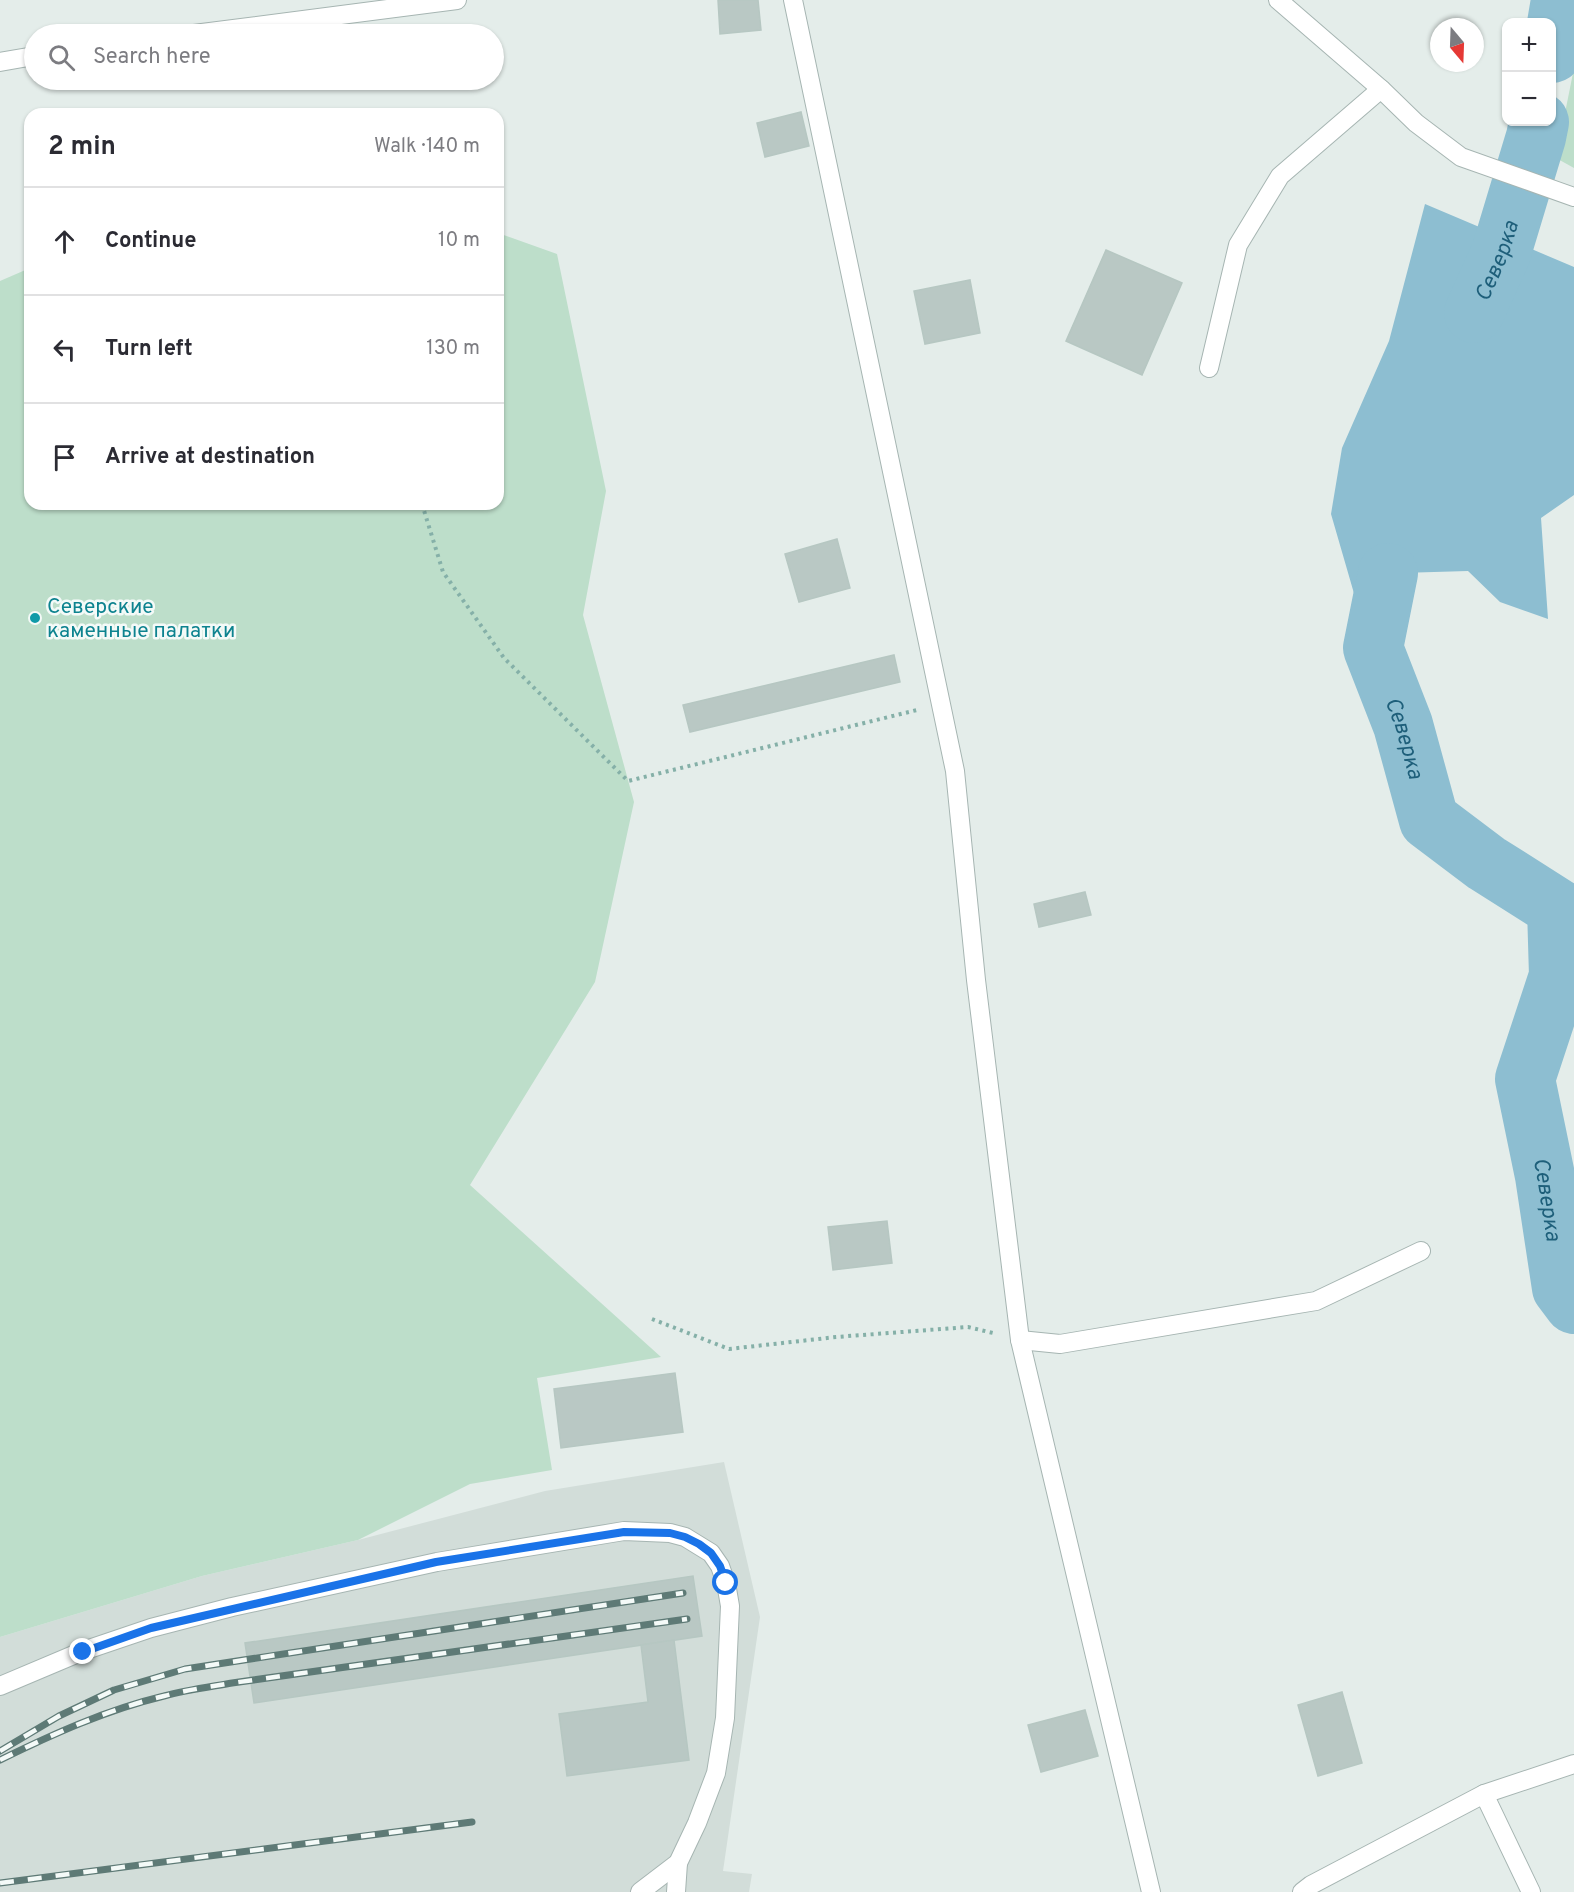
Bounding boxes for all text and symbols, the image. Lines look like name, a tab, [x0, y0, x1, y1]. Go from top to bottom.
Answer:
north arrow	[1430, 18, 1484, 72]
map controls	[1502, 18, 1556, 126]
button: +	[1502, 18, 1556, 72]
search box	[24, 24, 504, 90]
icon: search	[45, 41, 78, 74]
text: Search here	[93, 44, 211, 71]
button: −	[1502, 72, 1556, 126]
text: 2 min	[48, 131, 116, 164]
text: Walk · 140 m	[374, 134, 480, 160]
water label: Северка	[1470, 217, 1526, 306]
icon: ahead	[48, 225, 81, 258]
text: Continue	[105, 228, 196, 255]
text: 10 m	[438, 228, 480, 254]
icon: left	[48, 333, 81, 366]
text: Turn left	[105, 336, 193, 363]
text: 130 m	[426, 336, 480, 362]
icon: arrive	[48, 441, 81, 474]
text: Arrive at destination	[105, 444, 315, 471]
place label: Северские каменные палатки	[47, 594, 235, 645]
marker: Северские каменные палатки	[28, 611, 42, 625]
water label: Северка	[1377, 694, 1428, 783]
water label: Северка	[1526, 1155, 1566, 1244]
route start	[712, 1569, 738, 1595]
route end	[69, 1638, 95, 1664]

